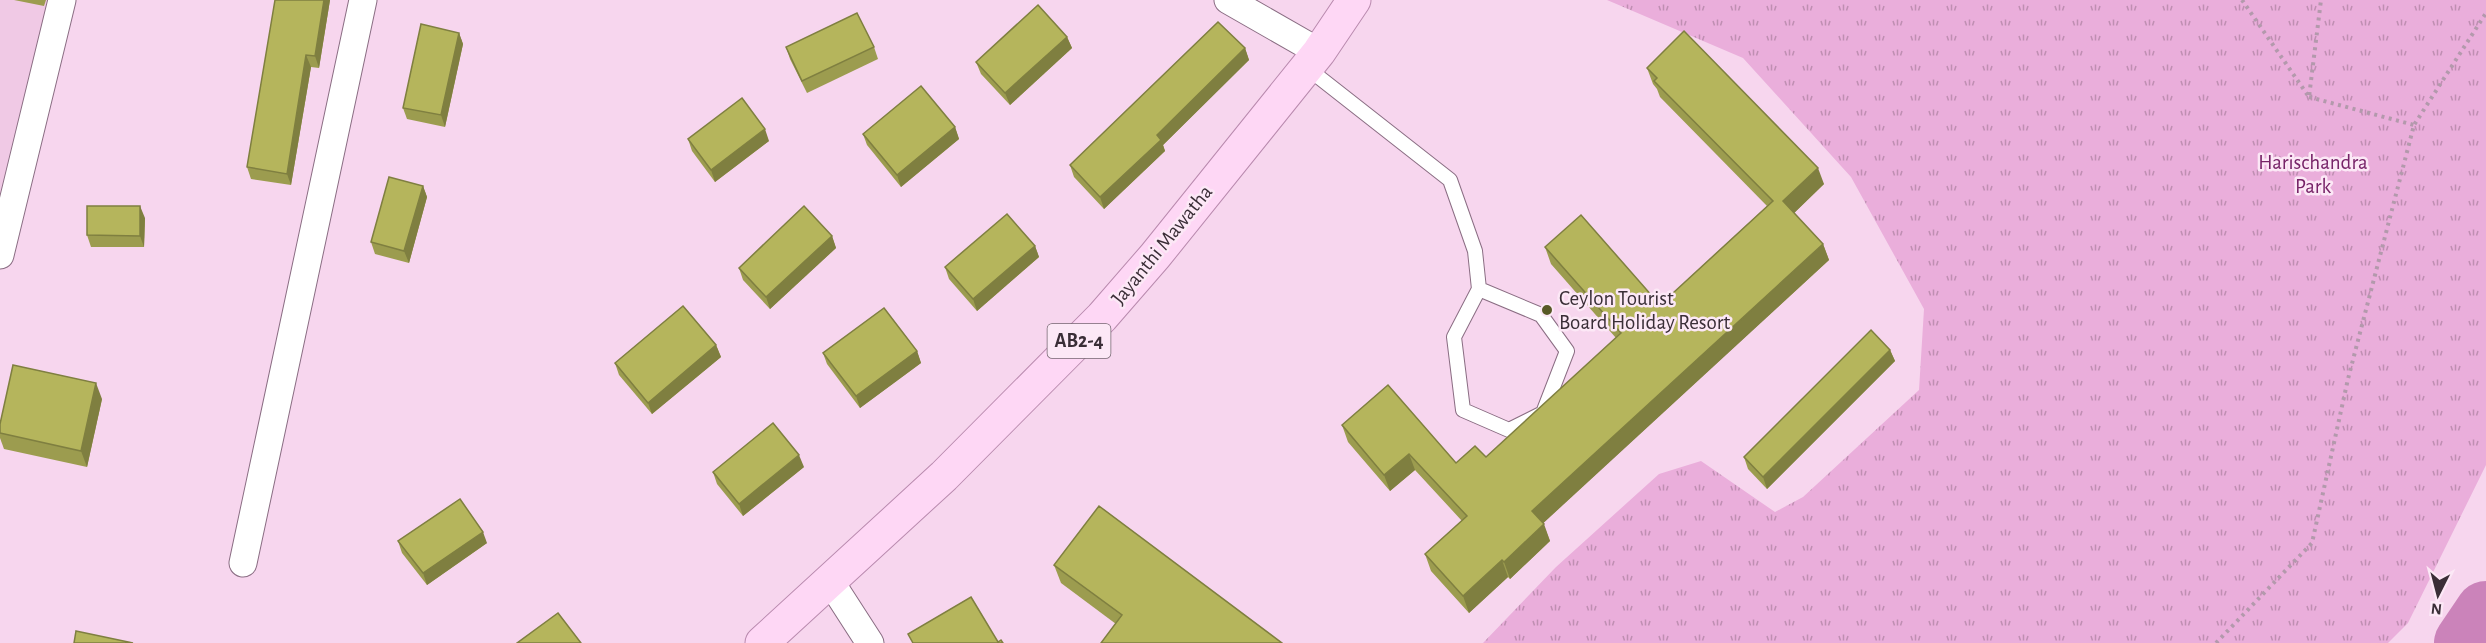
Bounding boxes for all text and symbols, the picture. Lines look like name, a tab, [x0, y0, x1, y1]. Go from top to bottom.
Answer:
park label: Harischandra Park	[2258, 152, 2368, 197]
street label: Jayanthi Mawatha	[1107, 181, 1217, 309]
place label: Ceylon Tourist Board Holiday Resort	[1559, 288, 1730, 333]
marker: Ceylon Tourist Board Holiday Resort	[1540, 303, 1554, 317]
road number: AB2-4	[1048, 324, 1110, 358]
north arrow	[2408, 565, 2468, 625]
text: N	[2430, 600, 2443, 617]

